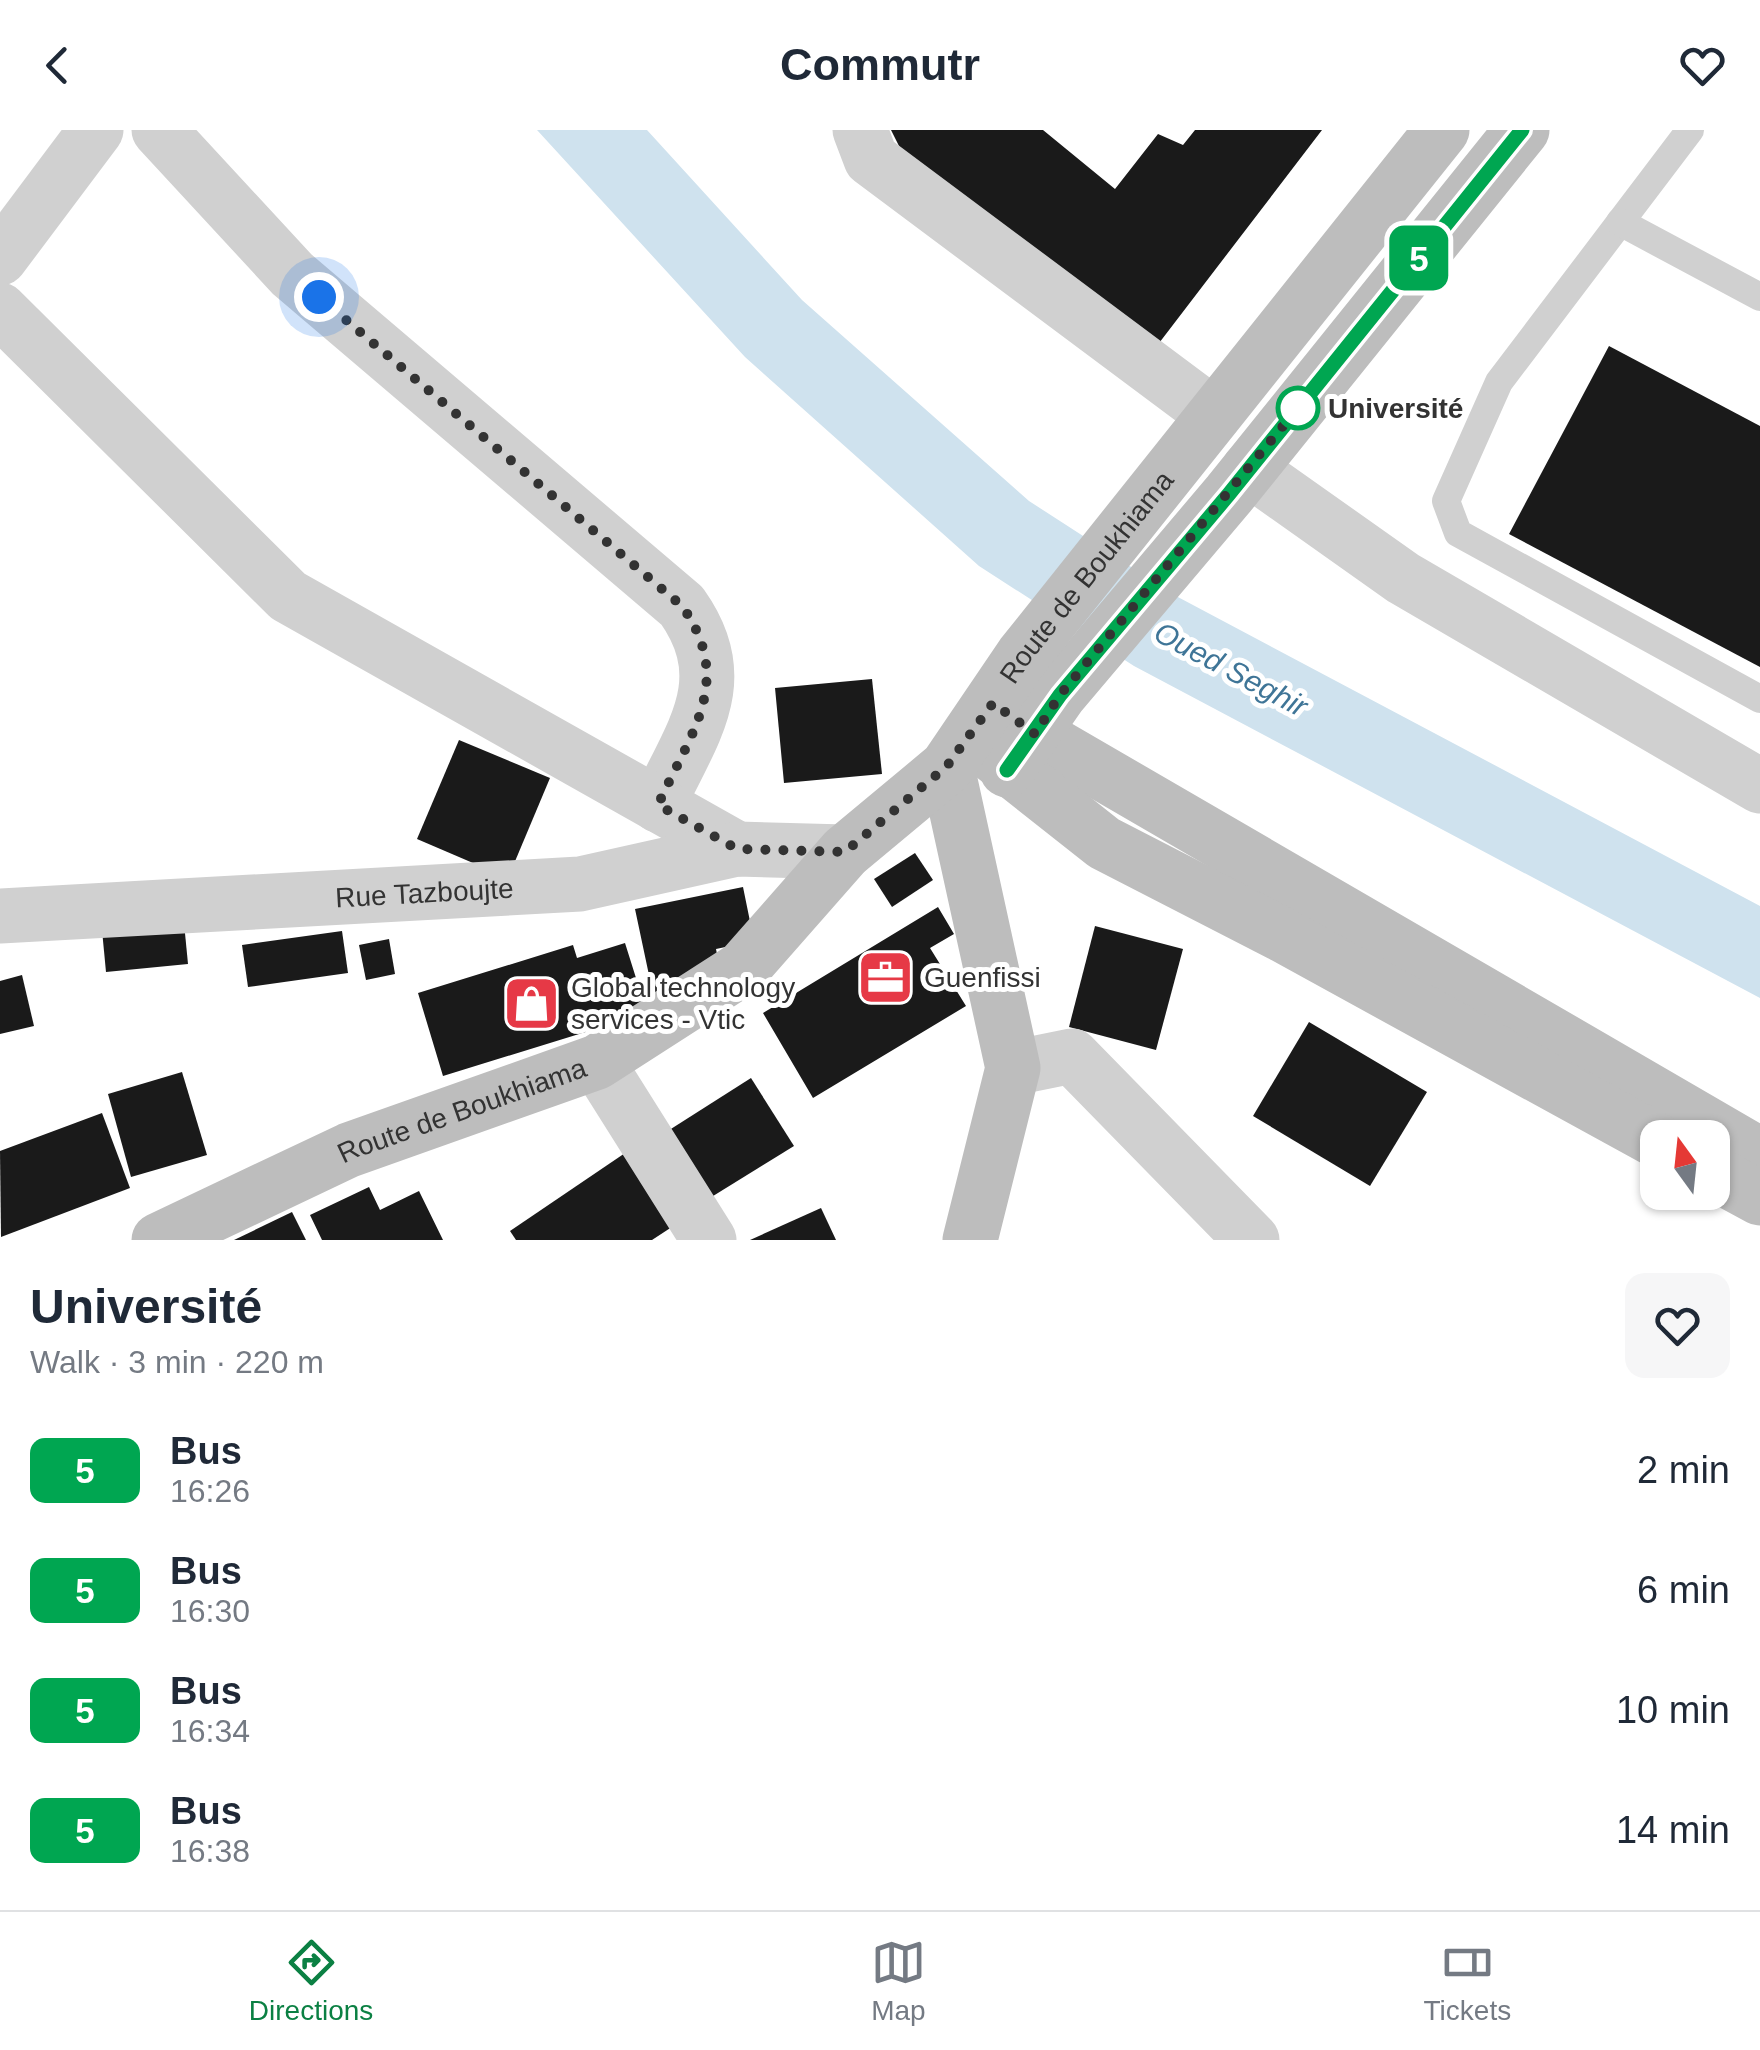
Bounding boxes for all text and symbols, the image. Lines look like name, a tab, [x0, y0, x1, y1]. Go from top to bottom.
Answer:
icon: back	[30, 38, 85, 93]
icon: heart	[1675, 38, 1730, 93]
text: Commutr	[780, 39, 980, 90]
line badge: 5	[1386, 226, 1452, 290]
text: 5	[1409, 239, 1429, 278]
your location	[294, 272, 344, 322]
marker: Université	[1277, 387, 1319, 429]
place label: Université	[1328, 393, 1463, 424]
street label: Route de Boukhiama	[993, 464, 1180, 689]
water label: Oued Seghir	[1149, 615, 1314, 724]
street label: Rue Tazboujte	[334, 872, 514, 913]
office icon: Guenfissi	[855, 947, 915, 1007]
place label: Guenfissi	[924, 962, 1041, 993]
place label: Global technology services - Vtic	[571, 972, 795, 1035]
shop icon: Global technology services - Vtic	[502, 973, 562, 1033]
street label: Route de Boukhiama	[332, 1051, 591, 1169]
north arrow	[1640, 1120, 1730, 1210]
map controls	[1640, 1120, 1730, 1210]
button: heart	[1625, 1273, 1730, 1378]
text: Université	[30, 1280, 262, 1333]
text: Walk · 3 min · 220 m	[30, 1344, 324, 1380]
text: Bus	[170, 1430, 242, 1472]
text: 2 min	[1637, 1449, 1730, 1491]
text: 5	[75, 1451, 95, 1490]
text: 16:26	[170, 1473, 250, 1509]
text: Bus	[170, 1550, 242, 1592]
text: 6 min	[1637, 1569, 1730, 1611]
text: 5	[75, 1571, 95, 1610]
text: 16:30	[170, 1593, 250, 1629]
text: Bus	[170, 1670, 242, 1712]
text: 10 min	[1616, 1689, 1730, 1731]
text: 5	[75, 1691, 95, 1730]
text: 16:34	[170, 1713, 250, 1749]
text: Bus	[170, 1790, 242, 1832]
text: 14 min	[1616, 1809, 1730, 1851]
text: 5	[75, 1811, 95, 1850]
text: 16:38	[170, 1833, 250, 1869]
tab: Directions	[249, 1935, 373, 2027]
tab: Map	[871, 1935, 926, 2027]
tab: Tickets	[1424, 1935, 1511, 2027]

